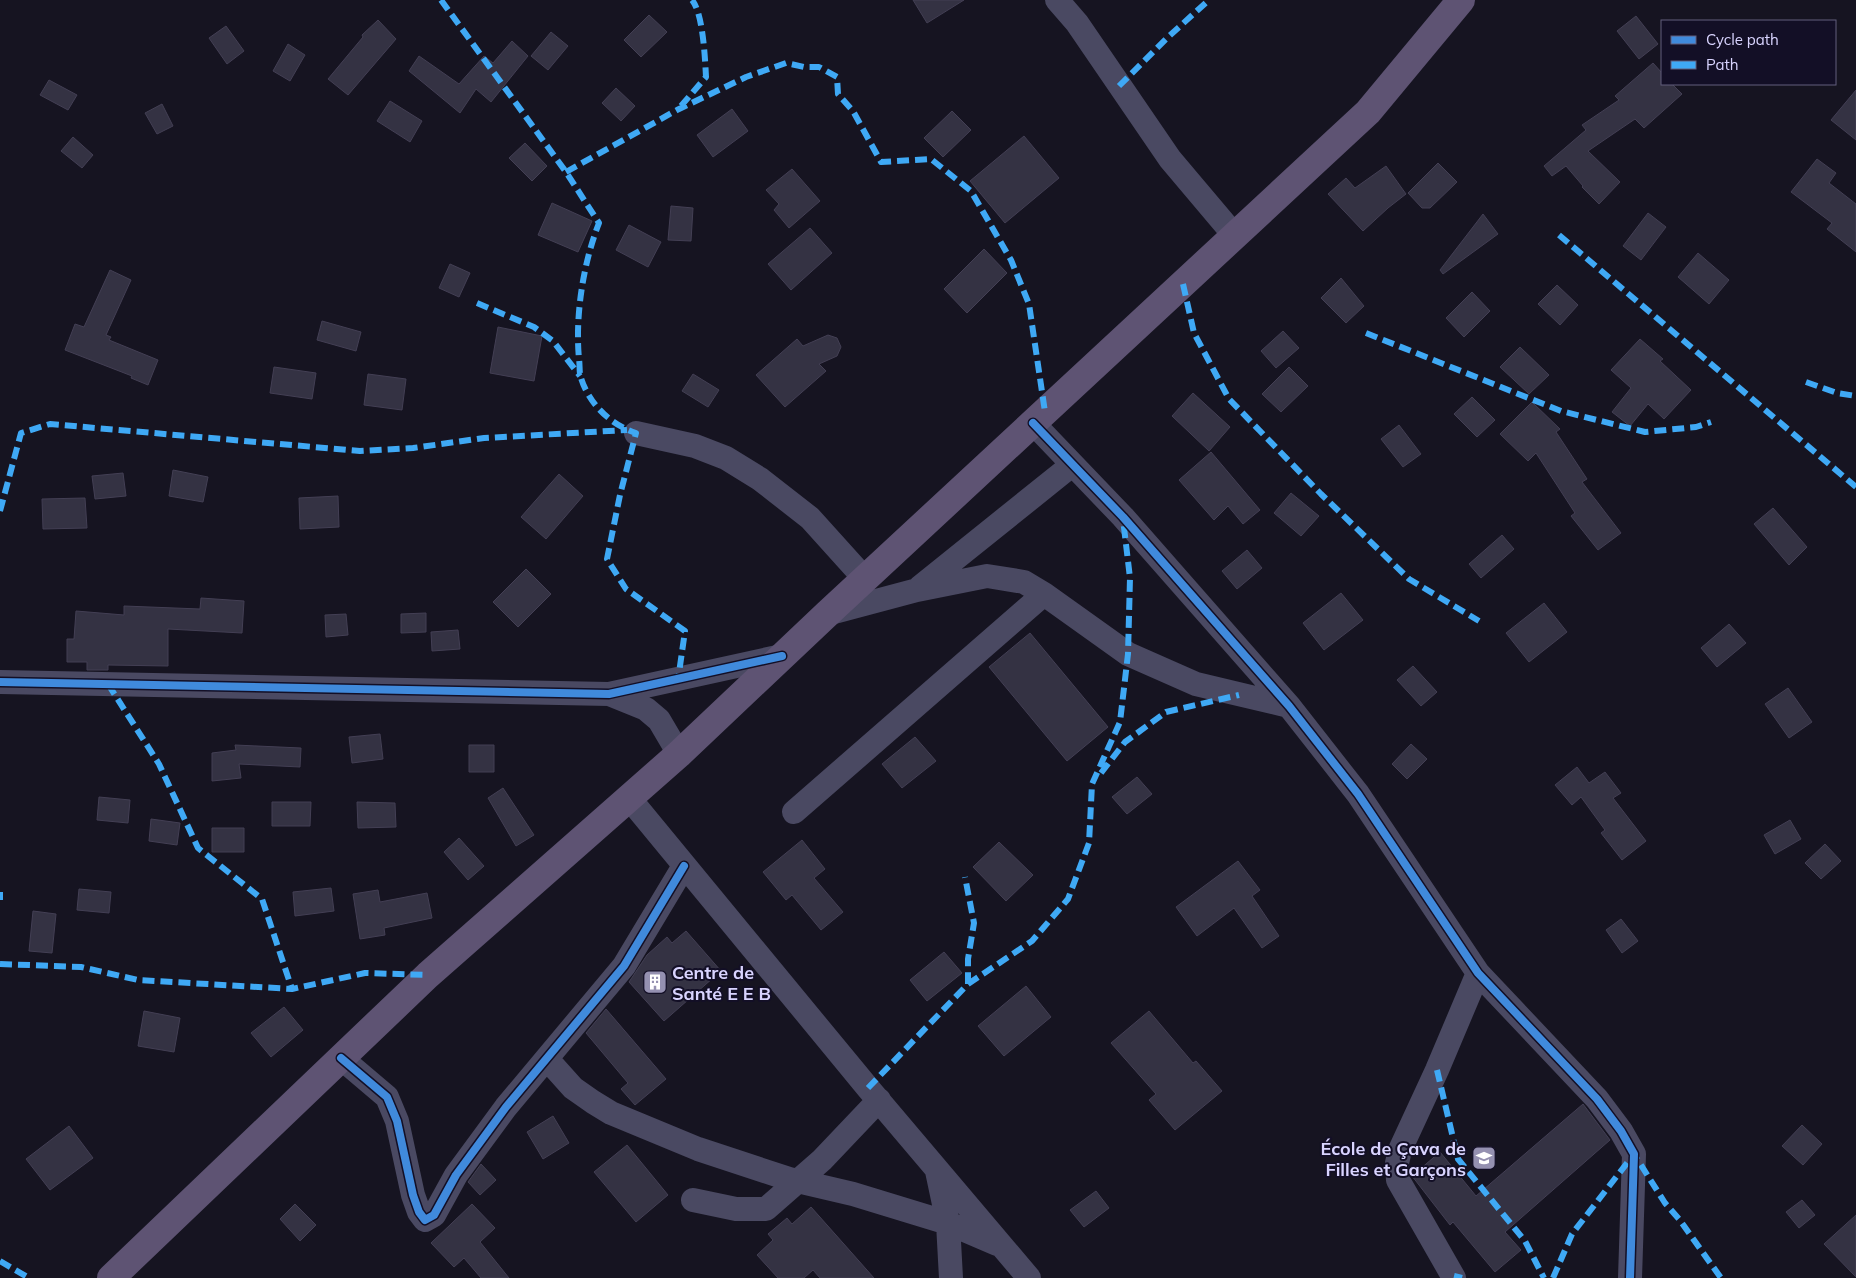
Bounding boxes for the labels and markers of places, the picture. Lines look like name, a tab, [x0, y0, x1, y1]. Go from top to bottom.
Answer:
place label: Centre de Santé E E B	[672, 961, 771, 1005]
building icon: Centre de Santé E E B	[642, 969, 668, 995]
place label: École de Çava de Filles et Garçons	[1321, 1137, 1466, 1181]
school or university icon: École de Çava de Filles et Garçons	[1471, 1145, 1497, 1171]

